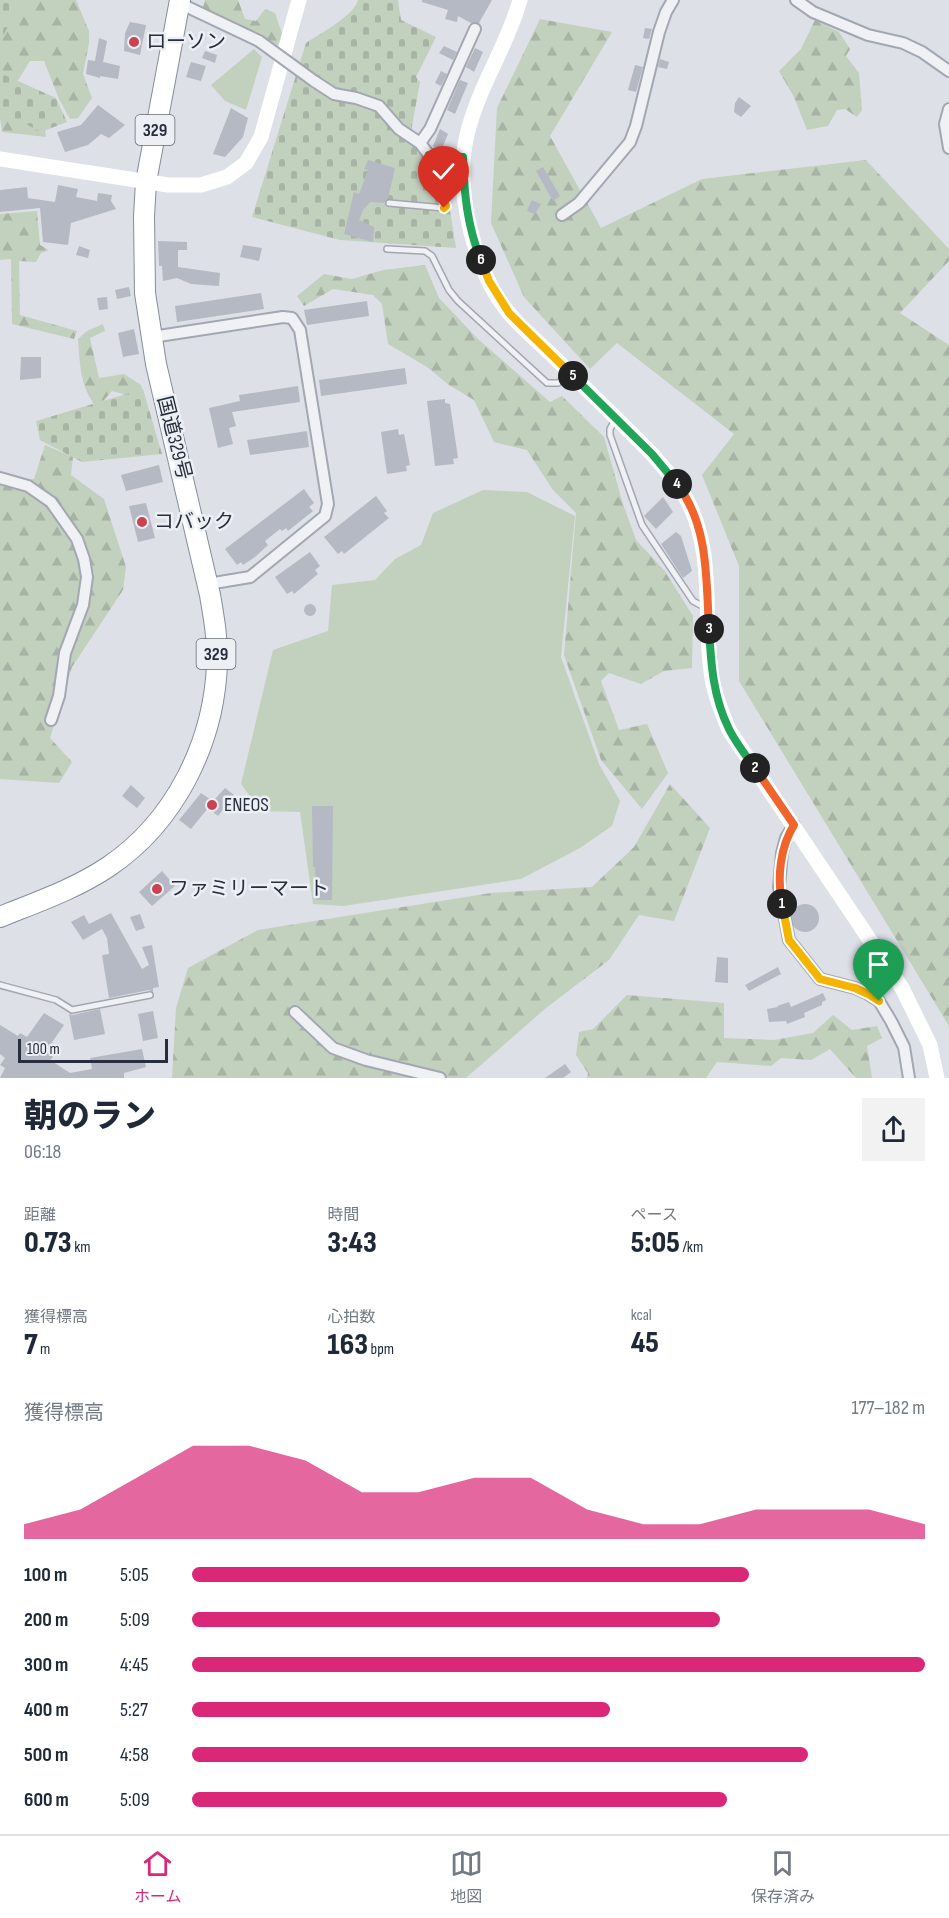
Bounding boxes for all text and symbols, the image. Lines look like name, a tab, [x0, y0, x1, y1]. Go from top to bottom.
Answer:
place label: ローソン	[146, 30, 226, 54]
marker: ローソン	[127, 35, 141, 49]
road number: 329	[136, 115, 174, 145]
pin	[418, 146, 469, 208]
icon: check	[427, 155, 460, 188]
pin: 6	[466, 245, 496, 275]
text: 6	[477, 250, 485, 269]
pin: 5	[558, 361, 588, 391]
text: 5	[569, 366, 577, 385]
street label: 国道329号	[152, 394, 196, 482]
pin: 4	[662, 469, 692, 499]
text: 4	[673, 474, 681, 493]
place label: コバック	[154, 510, 234, 534]
marker: コバック	[135, 515, 149, 529]
pin: 3	[694, 614, 724, 644]
text: 3	[705, 619, 713, 638]
road number: 329	[196, 639, 236, 669]
pin: 2	[740, 753, 770, 783]
text: 2	[751, 758, 759, 777]
place label: ENEOS	[224, 793, 269, 817]
marker: ENEOS	[205, 798, 219, 812]
place label: ファミリーマート	[169, 877, 329, 901]
marker: ファミリーマート	[150, 882, 164, 896]
pin: 1	[767, 889, 797, 919]
text: 1	[779, 894, 785, 913]
pin	[853, 939, 904, 1001]
icon: arrive	[862, 948, 895, 981]
scale bar	[18, 1036, 168, 1064]
text: 100 m	[27, 1040, 60, 1059]
text: 朝のラン	[24, 1097, 156, 1137]
button: share	[862, 1098, 925, 1161]
text: 06:18	[24, 1140, 61, 1164]
text: 距離	[24, 1206, 56, 1225]
text: 時間	[327, 1206, 359, 1225]
text: ペース	[631, 1206, 678, 1225]
text: 0.73	[24, 1225, 72, 1261]
text: 3:43	[327, 1225, 377, 1261]
text: 5:05	[631, 1225, 680, 1261]
text: km	[72, 1238, 91, 1257]
text: /km	[680, 1238, 703, 1257]
text: kcal	[631, 1306, 652, 1325]
text: 獲得標高	[24, 1308, 88, 1327]
text: 心拍数	[327, 1308, 375, 1327]
text: 45	[631, 1325, 659, 1361]
text: 7	[24, 1327, 38, 1363]
text: 163	[327, 1327, 368, 1363]
text: m	[38, 1340, 50, 1359]
text: bpm	[368, 1340, 394, 1359]
text: 177–182 m	[852, 1396, 925, 1420]
text: 獲得標高	[24, 1401, 104, 1425]
text: 100 m	[24, 1563, 67, 1587]
text: 5:05	[120, 1563, 149, 1587]
text: 200 m	[24, 1608, 68, 1632]
text: 5:09	[120, 1608, 150, 1632]
text: 300 m	[24, 1653, 68, 1677]
text: 4:45	[120, 1653, 149, 1677]
text: 400 m	[24, 1698, 69, 1722]
text: 5:27	[120, 1698, 148, 1722]
text: 500 m	[24, 1743, 68, 1767]
text: 4:58	[120, 1743, 149, 1767]
text: 600 m	[24, 1788, 69, 1812]
text: 5:09	[120, 1788, 150, 1812]
tab: ホーム	[134, 1847, 182, 1907]
tab: 地図	[450, 1847, 483, 1907]
tab: 保存済み	[751, 1847, 815, 1907]

